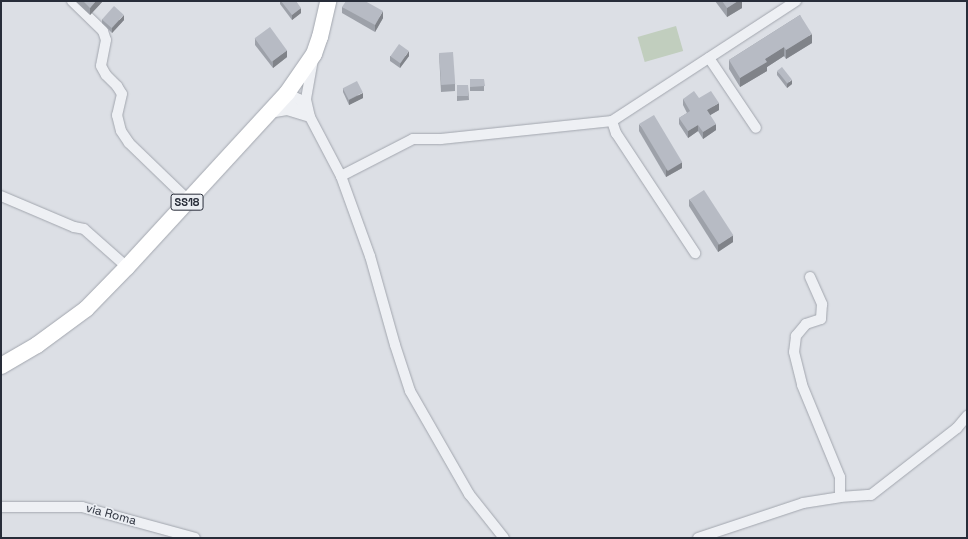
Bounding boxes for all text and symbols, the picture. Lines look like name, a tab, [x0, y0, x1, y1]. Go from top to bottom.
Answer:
road number: SS18	[170, 193, 204, 211]
street label: via Roma	[84, 501, 138, 529]

